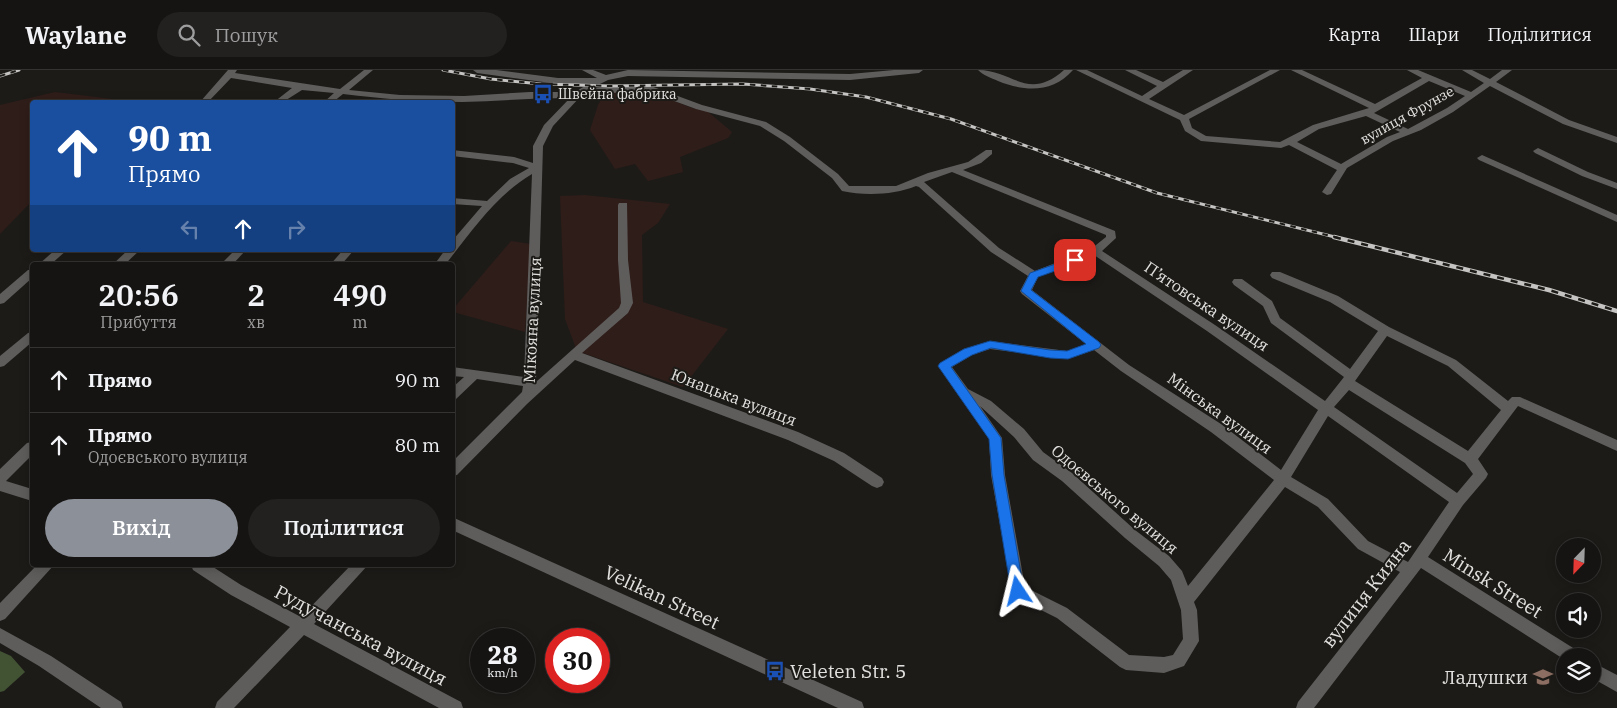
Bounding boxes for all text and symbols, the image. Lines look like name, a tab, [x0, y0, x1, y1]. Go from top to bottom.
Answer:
search box	[157, 12, 507, 57]
text: Waylane	[25, 19, 127, 51]
icon: search	[175, 21, 203, 49]
text: Пошук	[215, 23, 278, 47]
text: Карта	[1328, 23, 1381, 46]
text: Шари	[1409, 23, 1459, 46]
text: Поділитися	[1487, 23, 1592, 46]
street label: вулиця Фрунзе	[1357, 82, 1457, 148]
bus stop icon: Швейна фабрика	[532, 83, 554, 105]
place label: Швейна фабрика	[558, 85, 677, 103]
text: 90 m	[128, 115, 212, 161]
icon: ahead	[45, 120, 110, 185]
text: Прямо	[128, 159, 200, 188]
icon: left	[176, 215, 204, 243]
icon: ahead	[229, 215, 257, 243]
icon: right	[282, 215, 310, 243]
pin	[1054, 239, 1096, 281]
icon: arrive	[1061, 246, 1089, 274]
street label: Мікояна вулиця	[519, 256, 545, 384]
street label: П’ятовська вулиця	[1141, 257, 1273, 355]
text: 20:56	[98, 275, 179, 314]
text: 2	[247, 275, 265, 314]
text: 490	[333, 275, 387, 314]
text: Прибуття	[100, 312, 177, 332]
text: хв	[247, 312, 265, 332]
text: m	[352, 312, 368, 332]
street label: Юнацька вулиця	[668, 364, 800, 430]
icon: ahead	[45, 366, 73, 394]
text: Прямо	[88, 368, 152, 392]
text: 90 m	[395, 368, 440, 392]
street label: Мінська вулиця	[1164, 368, 1276, 458]
text: Прямо	[88, 423, 152, 447]
icon: ahead	[45, 431, 73, 459]
text: 80 m	[395, 433, 440, 457]
street label: Одоєвського вулиця	[1047, 440, 1183, 558]
text: Одоєвського вулиця	[88, 447, 248, 467]
button: Вихід	[45, 499, 238, 557]
button: Поділитися	[248, 499, 440, 557]
street label: вулиця Кияна	[1316, 534, 1416, 652]
north arrow	[1556, 538, 1601, 582]
map controls	[1556, 538, 1601, 693]
street label: Minsk Street	[1439, 543, 1547, 623]
street label: Velikan Street	[600, 560, 724, 634]
position arrow	[991, 564, 1043, 616]
street label: Рудучанська вулиця	[271, 579, 451, 691]
button: sound	[1556, 593, 1601, 638]
speed limit sign: 30	[545, 628, 610, 693]
text: 28	[487, 638, 518, 671]
button: layers	[1556, 648, 1601, 693]
place label: Veleten Str. 5	[790, 659, 906, 683]
bus stop icon: Veleten Str. 5	[764, 660, 786, 682]
text: km/h	[487, 665, 518, 680]
place label: Ладушки	[1442, 665, 1528, 689]
school or university icon: Ладушки	[1532, 666, 1554, 688]

